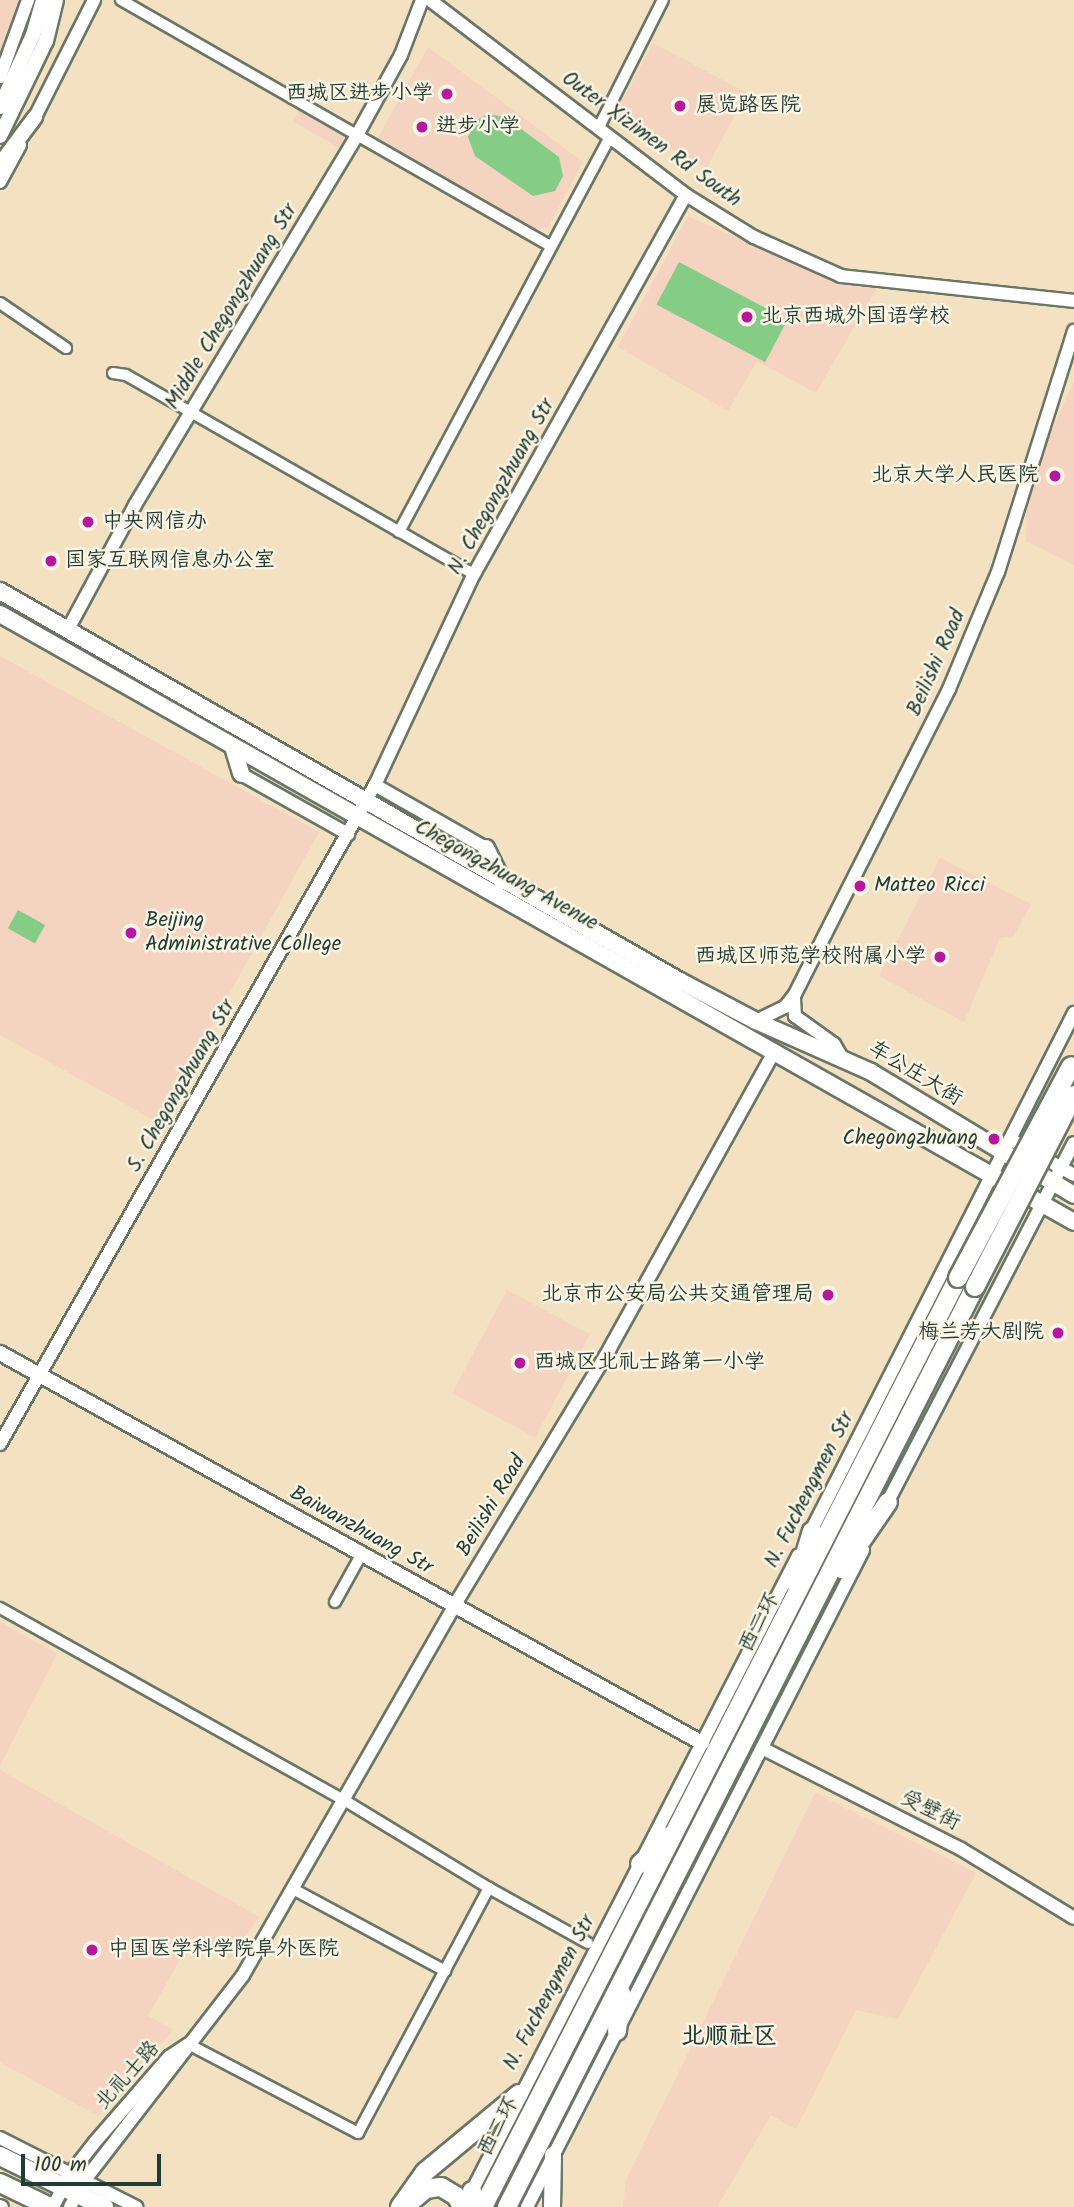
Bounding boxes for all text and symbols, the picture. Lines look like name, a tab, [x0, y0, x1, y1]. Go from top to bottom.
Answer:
street label: Outer Xizimen Rd South	[556, 67, 746, 213]
place label: 西城区进步小学	[286, 81, 433, 107]
marker: 西城区进步小学	[439, 86, 455, 102]
place label: 展览路医院	[696, 93, 801, 119]
marker: 展览路医院	[670, 96, 690, 116]
place label: 进步小学	[436, 114, 520, 140]
marker: 进步小学	[414, 119, 430, 135]
street label: Middle Chegongzhuang Str	[160, 199, 304, 415]
place label: 北京西城外国语学校	[761, 304, 950, 330]
marker: 北京西城外国语学校	[739, 309, 755, 325]
street label: N. Chegongzhuang Str	[443, 394, 561, 580]
place label: 北京大学人民医院	[871, 463, 1039, 489]
marker: 北京大学人民医院	[1045, 466, 1065, 486]
place label: 中央网信办	[102, 509, 207, 535]
marker: 中央网信办	[80, 514, 96, 530]
place label: 国家互联网信息办公室	[65, 548, 275, 574]
marker: 国家互联网信息办公室	[43, 553, 59, 569]
street label: Beilishi Road	[902, 606, 972, 720]
street label: Chegongzhuang Avenue	[410, 815, 602, 937]
place label: Matteo Ricci	[874, 873, 985, 899]
marker: Matteo Ricci	[852, 878, 868, 894]
place label: Beijing Administrative College	[145, 908, 341, 958]
marker: Beijing Administrative College	[123, 925, 139, 941]
place label: 西城区师范学校附属小学	[695, 944, 926, 970]
marker: 西城区师范学校附属小学	[932, 949, 948, 965]
street label: S. Chegongzhuang Str	[122, 995, 242, 1177]
street label: 车公庄大街	[864, 1036, 966, 1112]
place label: Chegongzhuang	[842, 1126, 978, 1152]
marker: Chegongzhuang	[984, 1129, 1004, 1149]
place label: 北京市公安局公共交通管理局	[541, 1282, 814, 1308]
marker: 北京市公安局公共交通管理局	[820, 1287, 836, 1303]
place label: 梅兰芳大剧院	[918, 1320, 1044, 1346]
marker: 梅兰芳大剧院	[1050, 1325, 1066, 1341]
place label: 西城区北礼士路第一小学	[534, 1350, 765, 1376]
marker: 西城区北礼士路第一小学	[512, 1355, 528, 1371]
street label: N. Fuchengmen Str	[760, 1408, 860, 1572]
street label: Beilishi Road	[452, 1451, 532, 1561]
street label: Baiwanzhuang Str	[285, 1481, 437, 1581]
street label: 西二环	[734, 1589, 786, 1657]
street label: 受壁街	[896, 1785, 964, 1837]
street label: N. Fuchengmen Str	[499, 1911, 601, 2075]
place label: 中国医学科学院阜外医院	[108, 1937, 339, 1963]
marker: 中国医学科学院阜外医院	[82, 1940, 102, 1960]
district label: 北顺社区	[681, 2023, 777, 2051]
street label: 北礼士路	[91, 2036, 165, 2116]
street label: 西二环	[473, 2093, 525, 2161]
scale bar	[24, 2140, 164, 2184]
text: 100 m	[34, 2149, 87, 2182]

